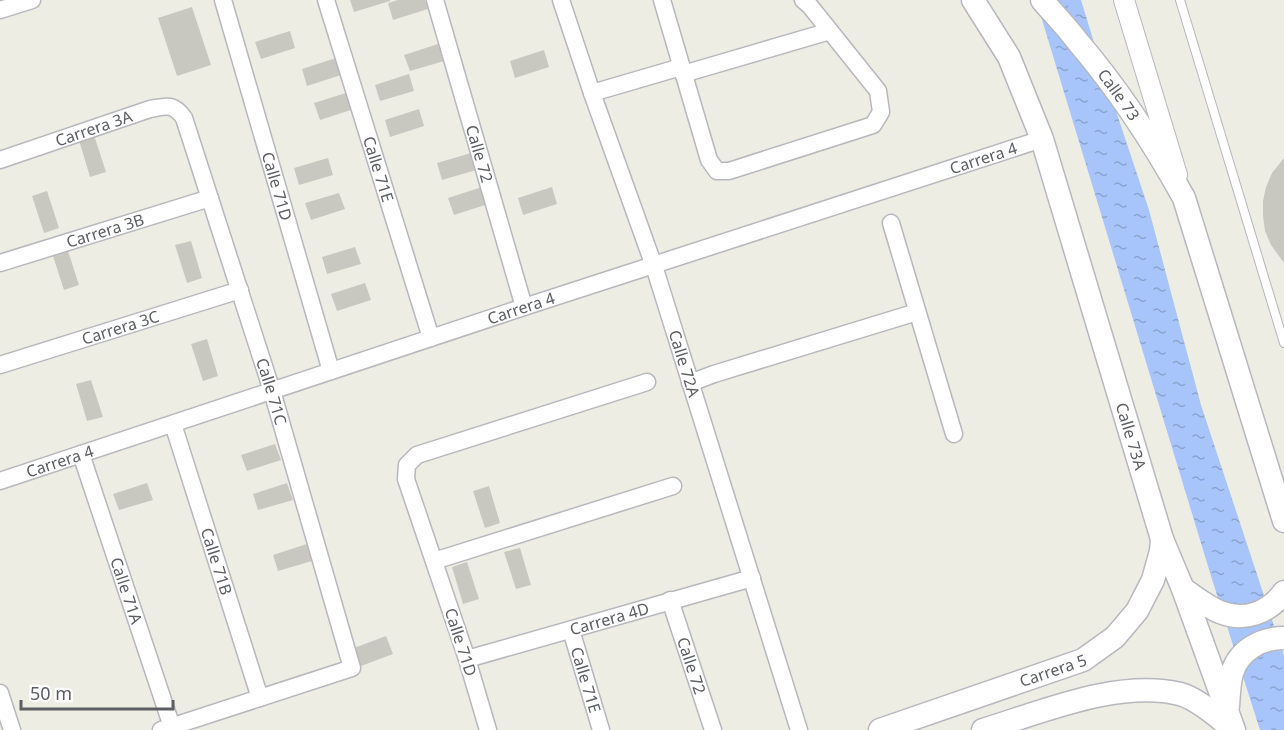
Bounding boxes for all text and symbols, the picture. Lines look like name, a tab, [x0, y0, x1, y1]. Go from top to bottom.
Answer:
street label: Calle 73	[1093, 64, 1145, 125]
street label: Carrera 3A	[52, 105, 136, 151]
street label: Calle 72	[461, 122, 498, 185]
street label: Calle 71E	[358, 133, 399, 205]
street label: Carrera 4	[947, 137, 1020, 179]
street label: Calle 71D	[257, 149, 298, 223]
street label: Carrera 3B	[64, 208, 147, 253]
street label: Carrera 4	[485, 287, 558, 329]
street label: Carrera 3C	[79, 305, 162, 350]
street label: Calle 72A	[664, 327, 706, 401]
street label: Calle 71C	[251, 355, 292, 427]
street label: Calle 73A	[1111, 400, 1152, 473]
street label: Carrera 4	[23, 440, 96, 483]
street label: Calle 71B	[196, 525, 238, 598]
street label: Calle 71A	[105, 554, 148, 628]
street label: Carrera 4D	[567, 597, 651, 640]
street label: Calle 71D	[440, 605, 482, 679]
street label: Calle 72	[672, 634, 711, 697]
street label: Calle 71E	[566, 644, 606, 715]
street label: Carrera 5	[1016, 649, 1090, 692]
scale bar	[21, 673, 172, 711]
text: 50 m	[30, 681, 72, 705]

